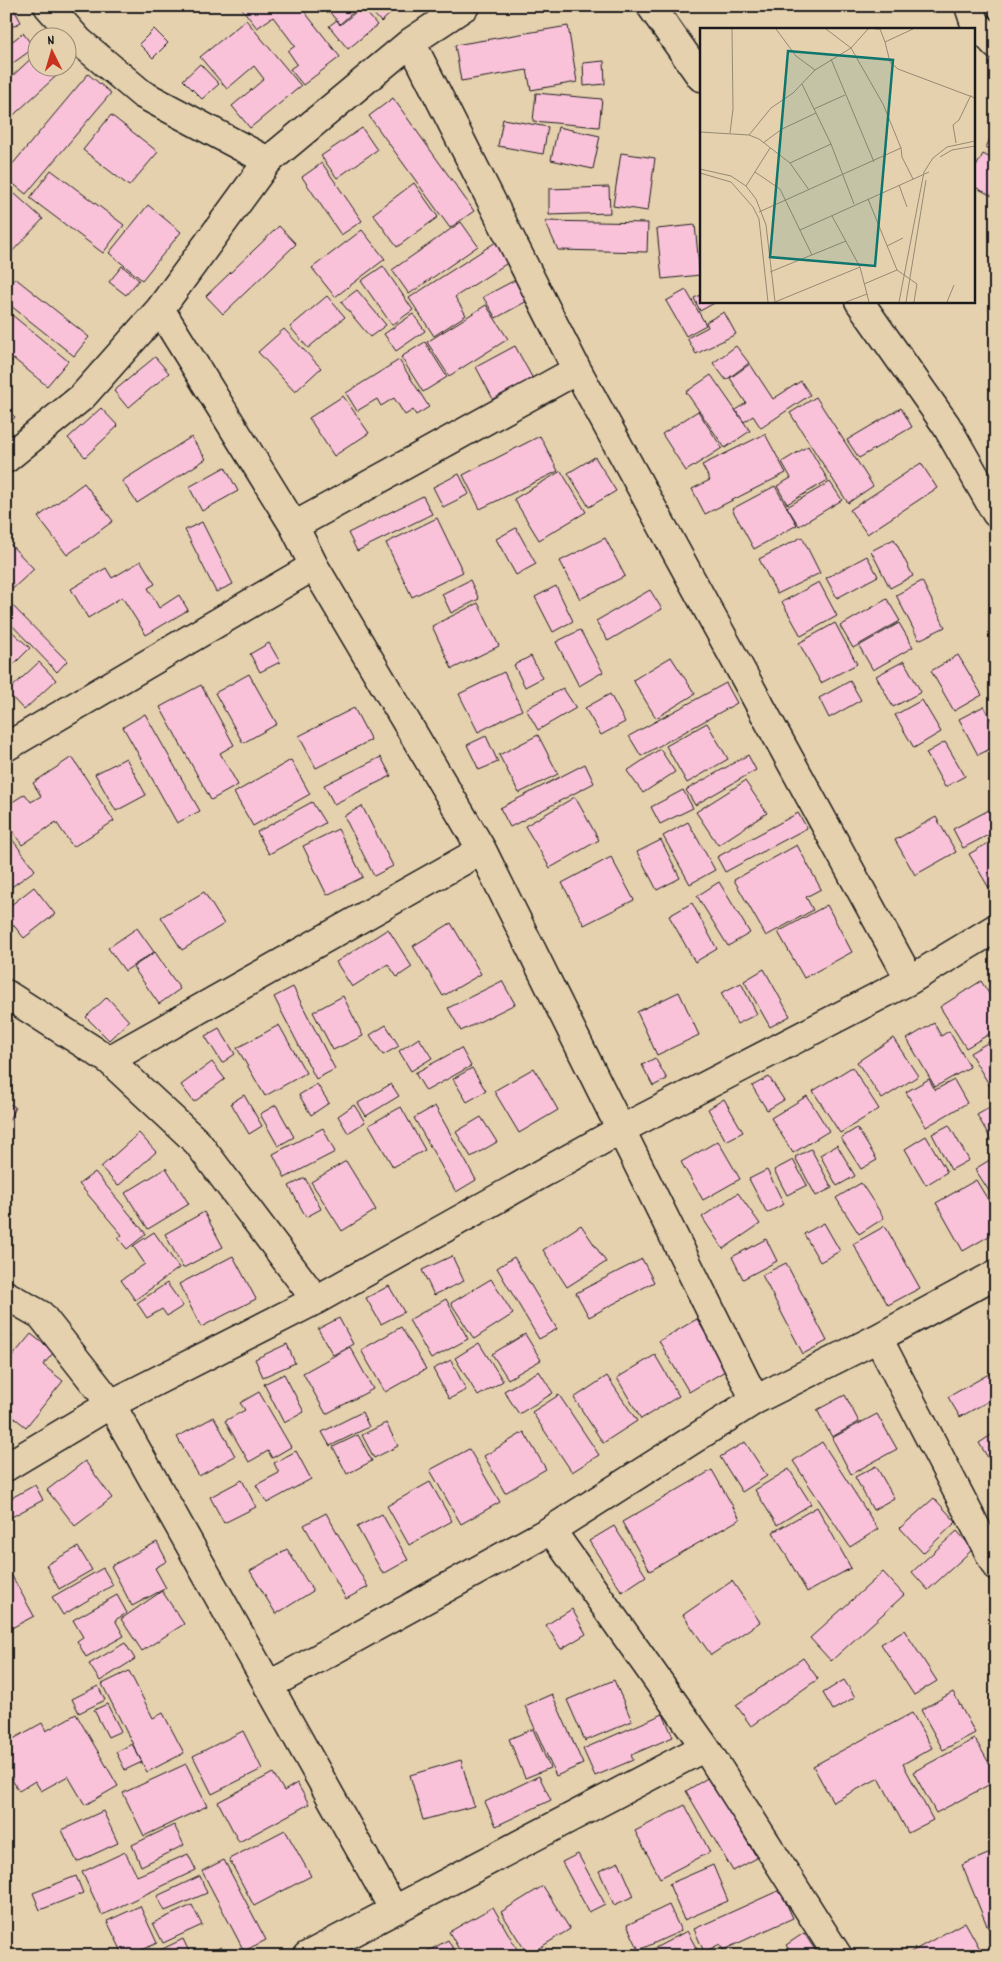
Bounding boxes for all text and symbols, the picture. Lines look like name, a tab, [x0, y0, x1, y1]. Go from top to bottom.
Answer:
north arrow	[28, 28, 78, 78]
inset map	[700, 28, 974, 302]
text: N	[47, 31, 55, 51]

